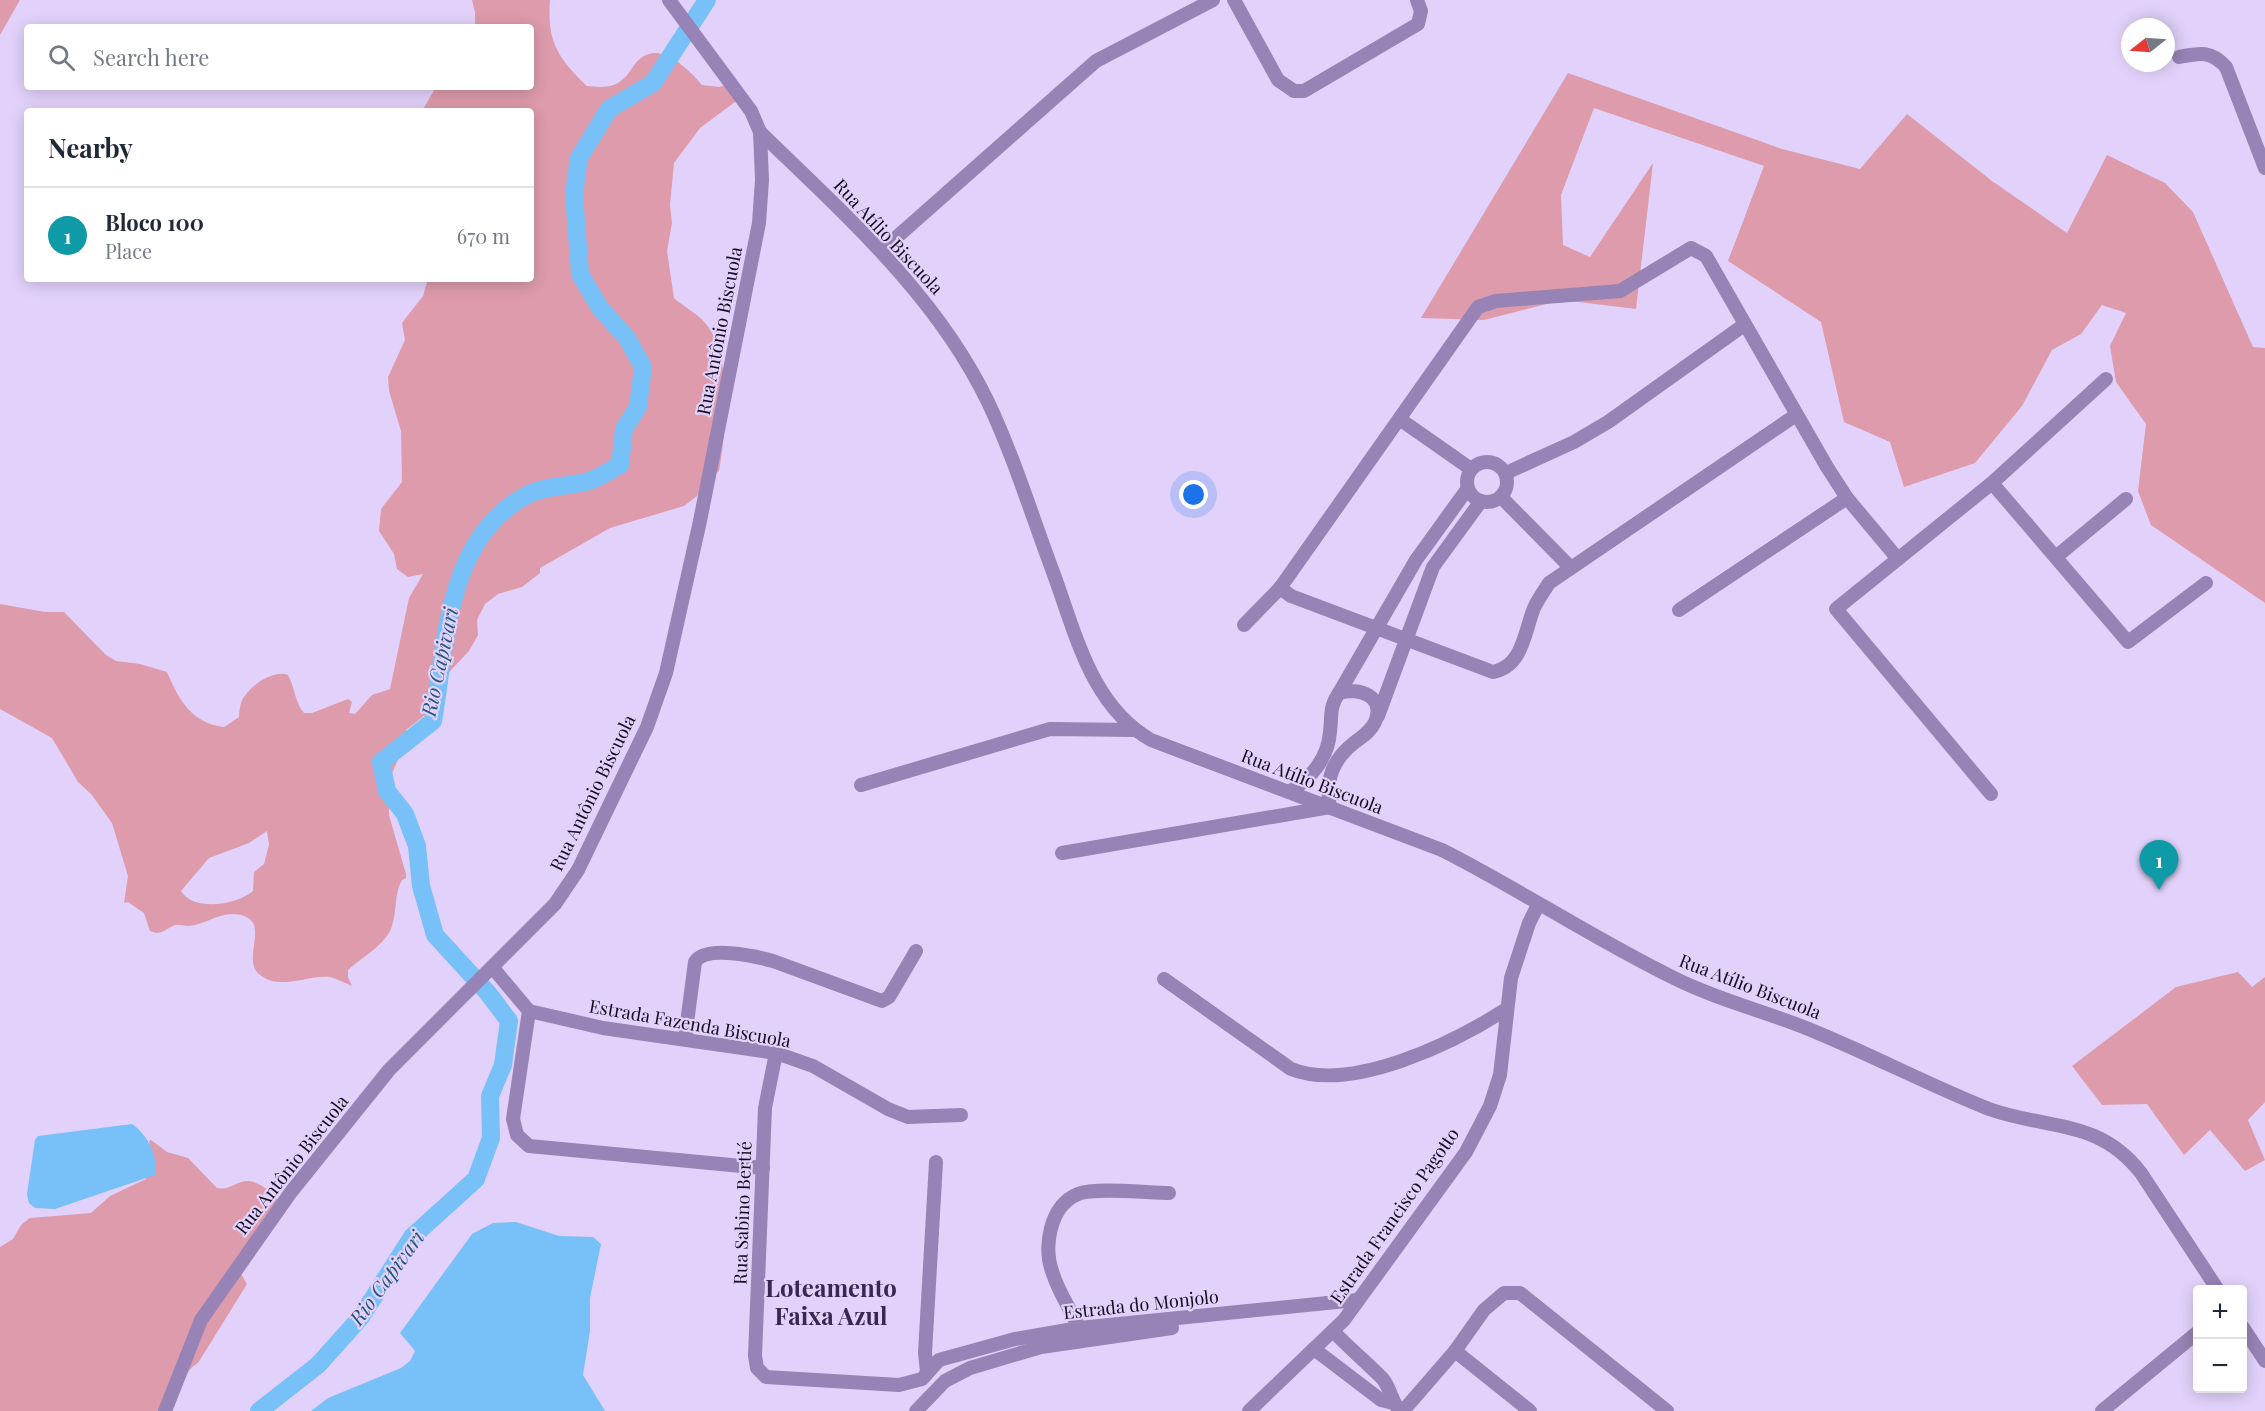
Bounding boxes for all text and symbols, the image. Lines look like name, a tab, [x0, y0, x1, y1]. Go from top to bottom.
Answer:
north arrow	[2121, 18, 2175, 72]
search box	[24, 24, 534, 90]
icon: search	[45, 41, 78, 74]
text: Search here	[93, 42, 209, 72]
text: Nearby	[48, 130, 133, 165]
street label: Rua Atílio Biscuola	[829, 173, 949, 299]
text: Bloco 100	[105, 207, 204, 237]
text: 1	[64, 222, 71, 249]
text: 670 m	[457, 222, 510, 249]
text: Place	[105, 237, 152, 264]
street label: Rua Antônio Biscuola	[691, 245, 747, 417]
your location	[1179, 480, 1208, 509]
water label: Rio Capivari	[414, 604, 463, 720]
street label: Rua Antônio Biscuola	[544, 710, 640, 875]
street label: Rua Atílio Biscuola	[1238, 743, 1387, 819]
pin: 1	[2140, 840, 2178, 890]
street label: Rua Atílio Biscuola	[1676, 948, 1825, 1024]
street label: Estrada Fazenda Biscuola	[587, 993, 793, 1053]
street label: Rua Antônio Biscuola	[229, 1090, 353, 1239]
street label: Estrada Francisco Pagotto	[1324, 1123, 1464, 1308]
street label: Rua Sabino Bertié	[728, 1141, 756, 1285]
water label: Rio Capivari	[342, 1224, 430, 1331]
district label: Loteamento Faixa Azul	[765, 1271, 897, 1331]
street label: Estrada do Monjolo	[1062, 1284, 1220, 1324]
map controls	[2193, 1285, 2247, 1393]
button: +	[2193, 1285, 2247, 1339]
button: −	[2193, 1339, 2247, 1393]

